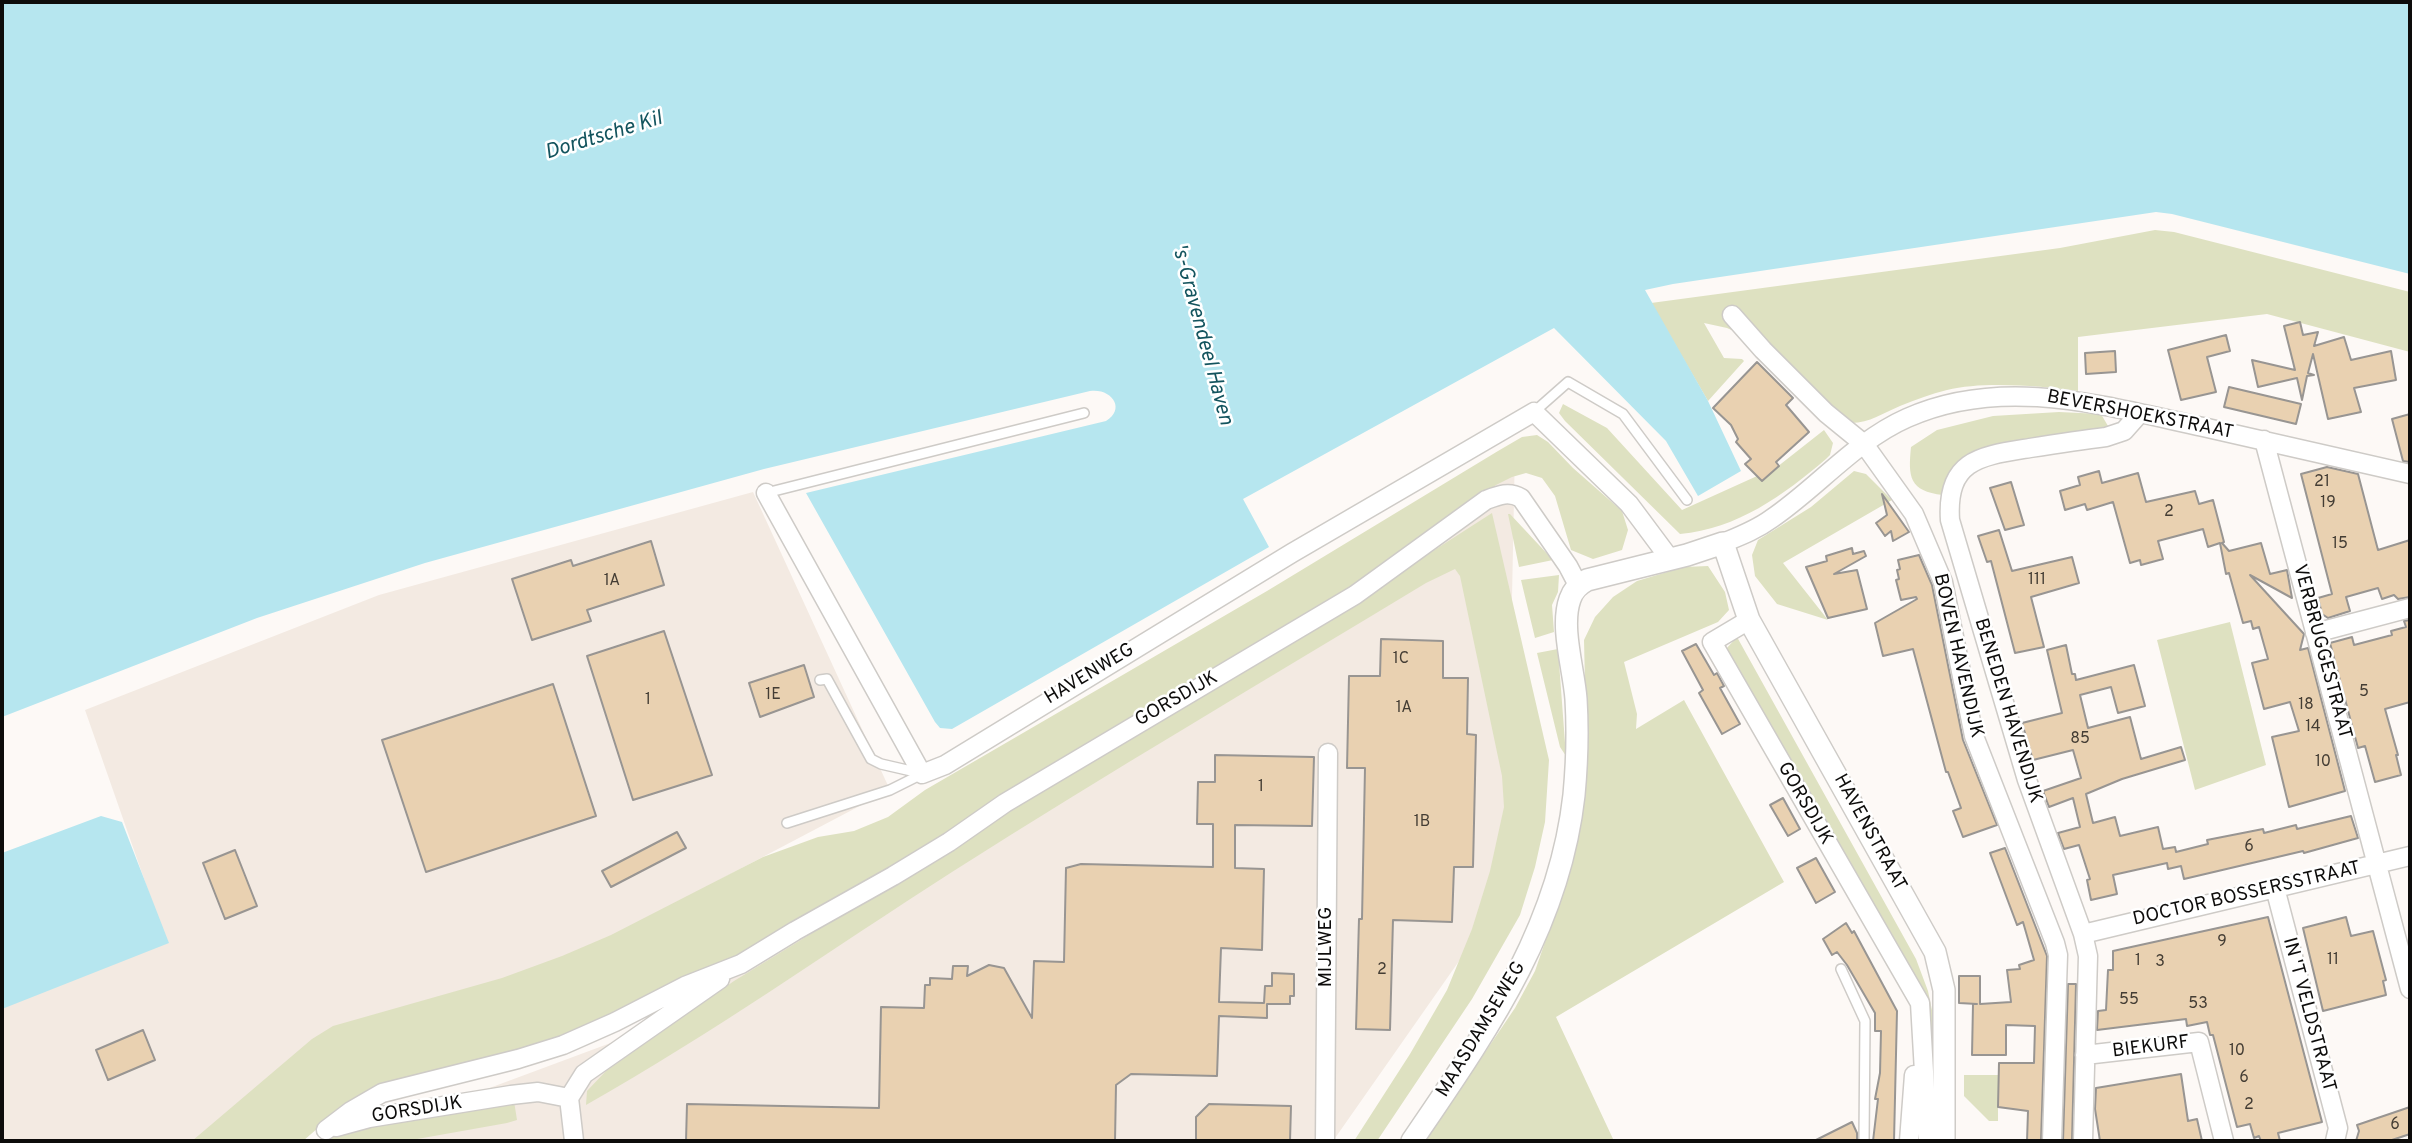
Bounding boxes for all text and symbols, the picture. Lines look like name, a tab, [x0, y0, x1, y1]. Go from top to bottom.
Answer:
water label: Dordtsche Kil	[542, 107, 666, 167]
water label: 's-Gravendeel Haven	[1165, 242, 1237, 428]
street label: BEVERSHOEKSTRAAT	[2045, 387, 2235, 445]
house number: 21	[2314, 473, 2330, 493]
house number: 19	[2320, 494, 2336, 514]
house number: 2	[2164, 503, 2174, 523]
house number: 15	[2332, 535, 2348, 555]
street label: VERBRUGGESTRAAT	[2287, 562, 2355, 742]
street label: BOVEN HAVENDIJK	[1927, 571, 1987, 741]
house number: 111	[2028, 571, 2046, 591]
house number: 1A	[604, 572, 620, 592]
street label: BENEDEN HAVENDIJK	[1968, 616, 2046, 806]
street label: HAVENWEG	[1041, 639, 1139, 711]
house number: 1C	[1393, 650, 1409, 670]
street label: GORSDIJK	[1132, 667, 1222, 733]
house number: 5	[2359, 683, 2369, 703]
house number: 1E	[765, 686, 781, 706]
house number: 1	[645, 691, 651, 711]
house number: 18	[2298, 696, 2314, 716]
house number: 1A	[1396, 699, 1412, 719]
house number: 14	[2305, 718, 2321, 738]
house number: 85	[2070, 730, 2090, 750]
house number: 10	[2315, 753, 2331, 773]
street label: GORSDIJK	[1771, 759, 1837, 849]
street label: HAVENSTRAAT	[1828, 771, 1910, 895]
house number: 1	[1258, 778, 1264, 798]
house number: 1B	[1414, 813, 1430, 833]
house number: 6	[2244, 838, 2254, 858]
street label: DOCTOR BOSSERSSTRAAT	[2131, 858, 2363, 932]
street label: MIJLWEG	[1316, 907, 1338, 987]
house number: 9	[2217, 933, 2227, 953]
street label: IN 'T VELDSTRAAT	[2276, 935, 2340, 1095]
house number: 11	[2327, 951, 2339, 971]
house number: 1	[2135, 952, 2141, 972]
house number: 3	[2155, 953, 2165, 973]
street label: MAASDAMSEWEG	[1433, 958, 1531, 1102]
house number: 2	[1377, 961, 1387, 981]
house number: 55	[2119, 991, 2139, 1011]
house number: 53	[2188, 995, 2208, 1015]
street label: BIEKURF	[2111, 1032, 2191, 1064]
house number: 10	[2229, 1042, 2245, 1062]
house number: 6	[2239, 1069, 2249, 1089]
street label: GORSDIJK	[370, 1093, 464, 1129]
house number: 2	[2244, 1096, 2254, 1116]
house number: 6	[2390, 1116, 2400, 1136]

